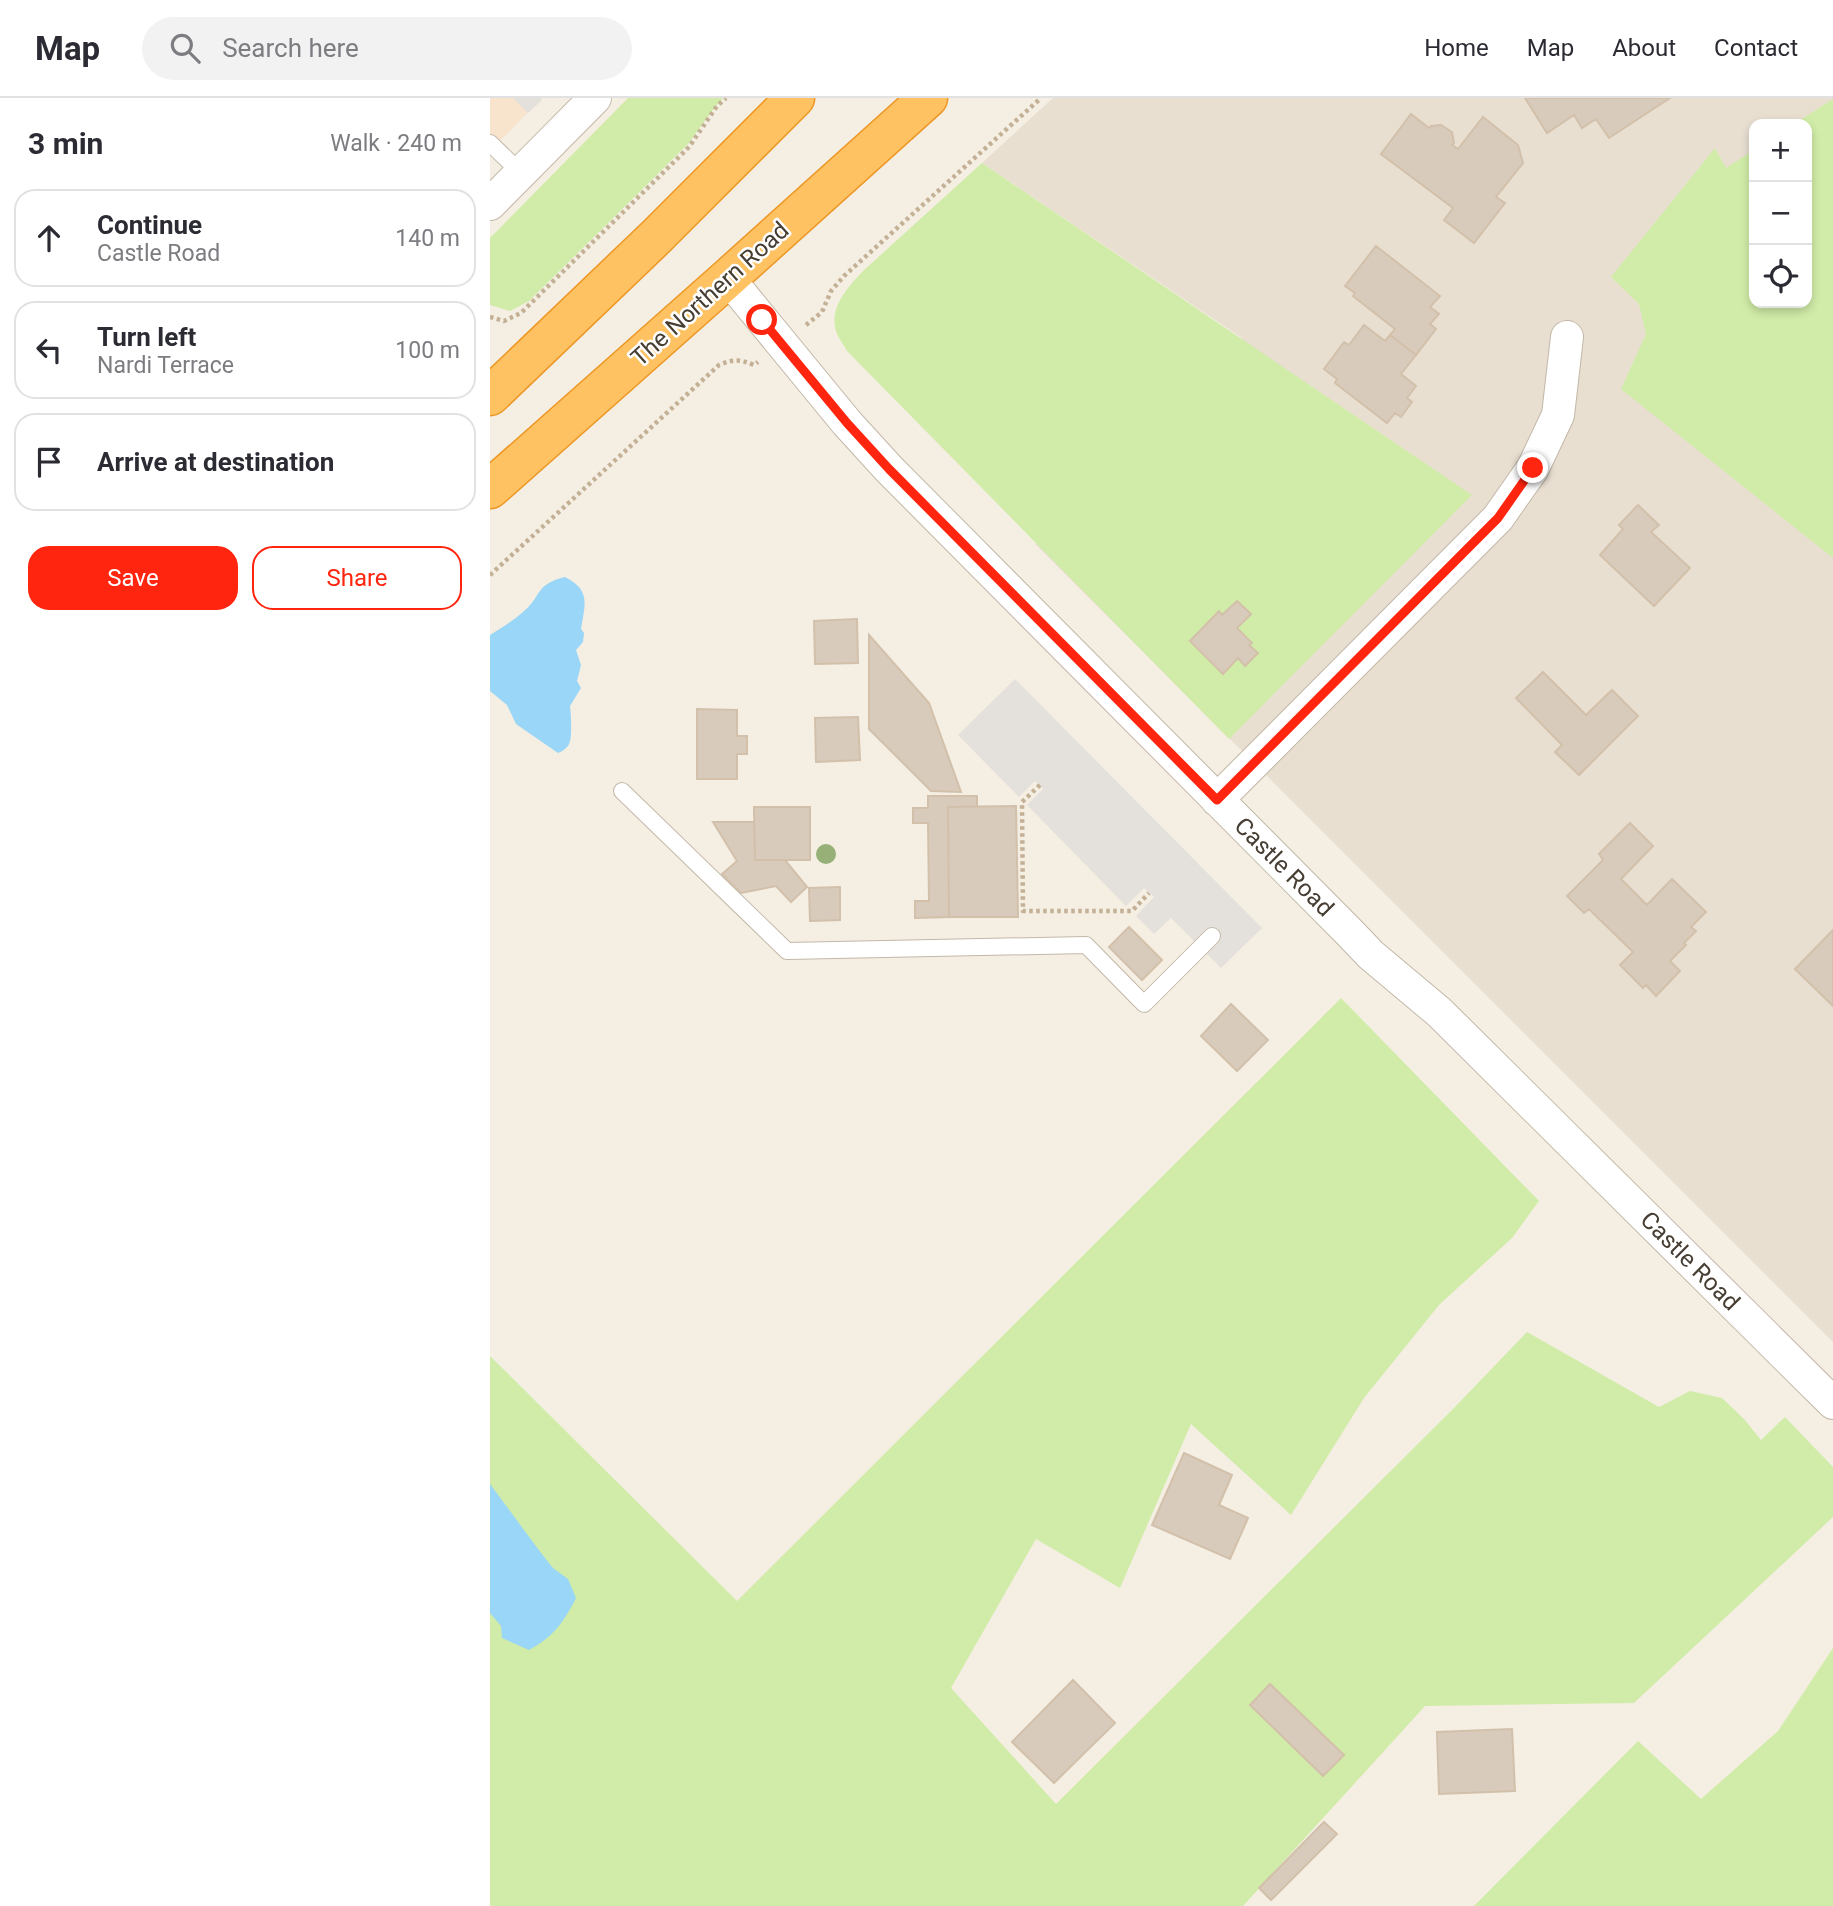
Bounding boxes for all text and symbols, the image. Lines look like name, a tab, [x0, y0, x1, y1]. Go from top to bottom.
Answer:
search box	[142, 17, 632, 80]
text: Map	[35, 29, 100, 68]
icon: search	[166, 29, 204, 67]
text: Search here	[222, 33, 359, 63]
text: Home	[1424, 34, 1489, 62]
text: Map	[1527, 34, 1574, 62]
text: About	[1612, 34, 1676, 62]
text: Contact	[1714, 34, 1798, 62]
map controls	[1749, 119, 1812, 308]
button: +	[1749, 119, 1812, 182]
text: 3 min	[28, 126, 103, 161]
text: Walk · 240 m	[330, 130, 462, 157]
button: −	[1749, 182, 1812, 245]
text: Continue	[97, 210, 202, 240]
street label: The Northern Road	[626, 216, 794, 372]
icon: ahead	[30, 219, 68, 257]
text: 140 m	[395, 225, 460, 252]
text: Castle Road	[97, 240, 220, 267]
button: locate	[1749, 245, 1812, 308]
route start	[746, 304, 777, 335]
text: Turn left	[97, 322, 196, 352]
icon: left	[30, 331, 68, 369]
text: 100 m	[395, 337, 460, 364]
text: Nardi Terrace	[97, 352, 234, 379]
icon: arrive	[30, 443, 68, 481]
text: Arrive at destination	[97, 447, 334, 477]
route end	[1517, 452, 1548, 483]
button: Save	[28, 546, 238, 610]
button: Share	[252, 546, 462, 610]
street label: Castle Road	[1229, 812, 1339, 922]
street label: Castle Road	[1635, 1206, 1745, 1316]

